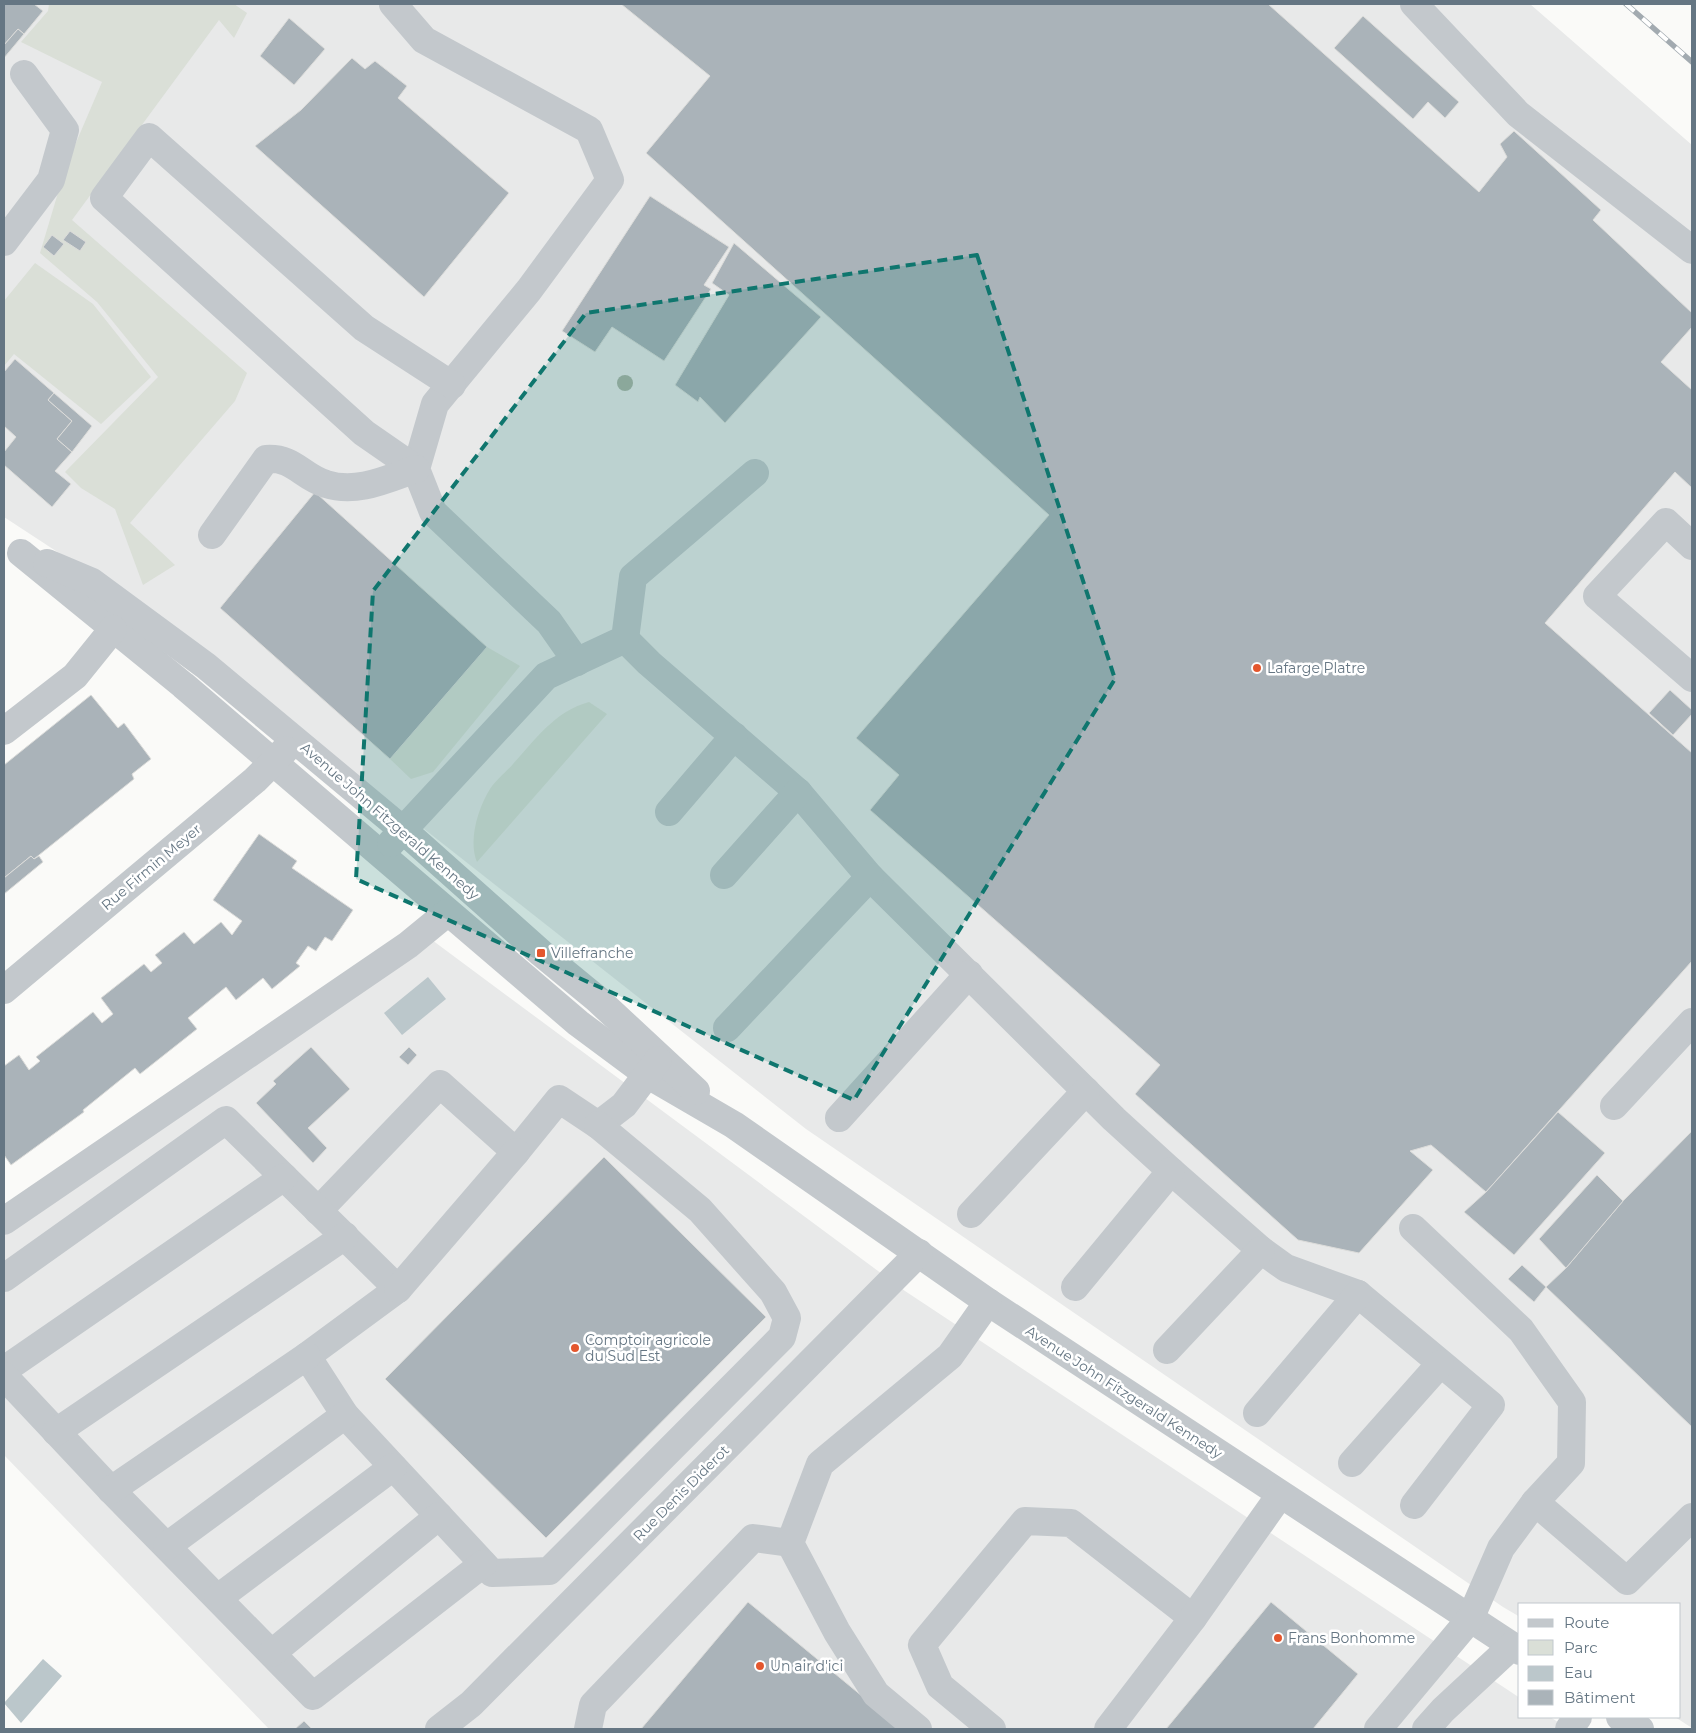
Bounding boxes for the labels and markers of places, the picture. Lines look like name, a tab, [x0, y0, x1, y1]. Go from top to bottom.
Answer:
place label: Lafarge Platre	[1267, 659, 1365, 677]
marker: Lafarge Platre	[1251, 662, 1263, 674]
place label: Villefranche	[551, 944, 634, 962]
marker: Villefranche	[535, 947, 547, 959]
place label: Comptoir agricole du Sud Est	[585, 1331, 711, 1365]
marker: Comptoir agricole du Sud Est	[569, 1342, 581, 1354]
place label: Frans Bonhomme	[1288, 1629, 1415, 1647]
marker: Frans Bonhomme	[1272, 1632, 1284, 1644]
place label: Un air d'ici	[770, 1657, 843, 1675]
marker: Un air d'ici	[754, 1660, 766, 1672]

